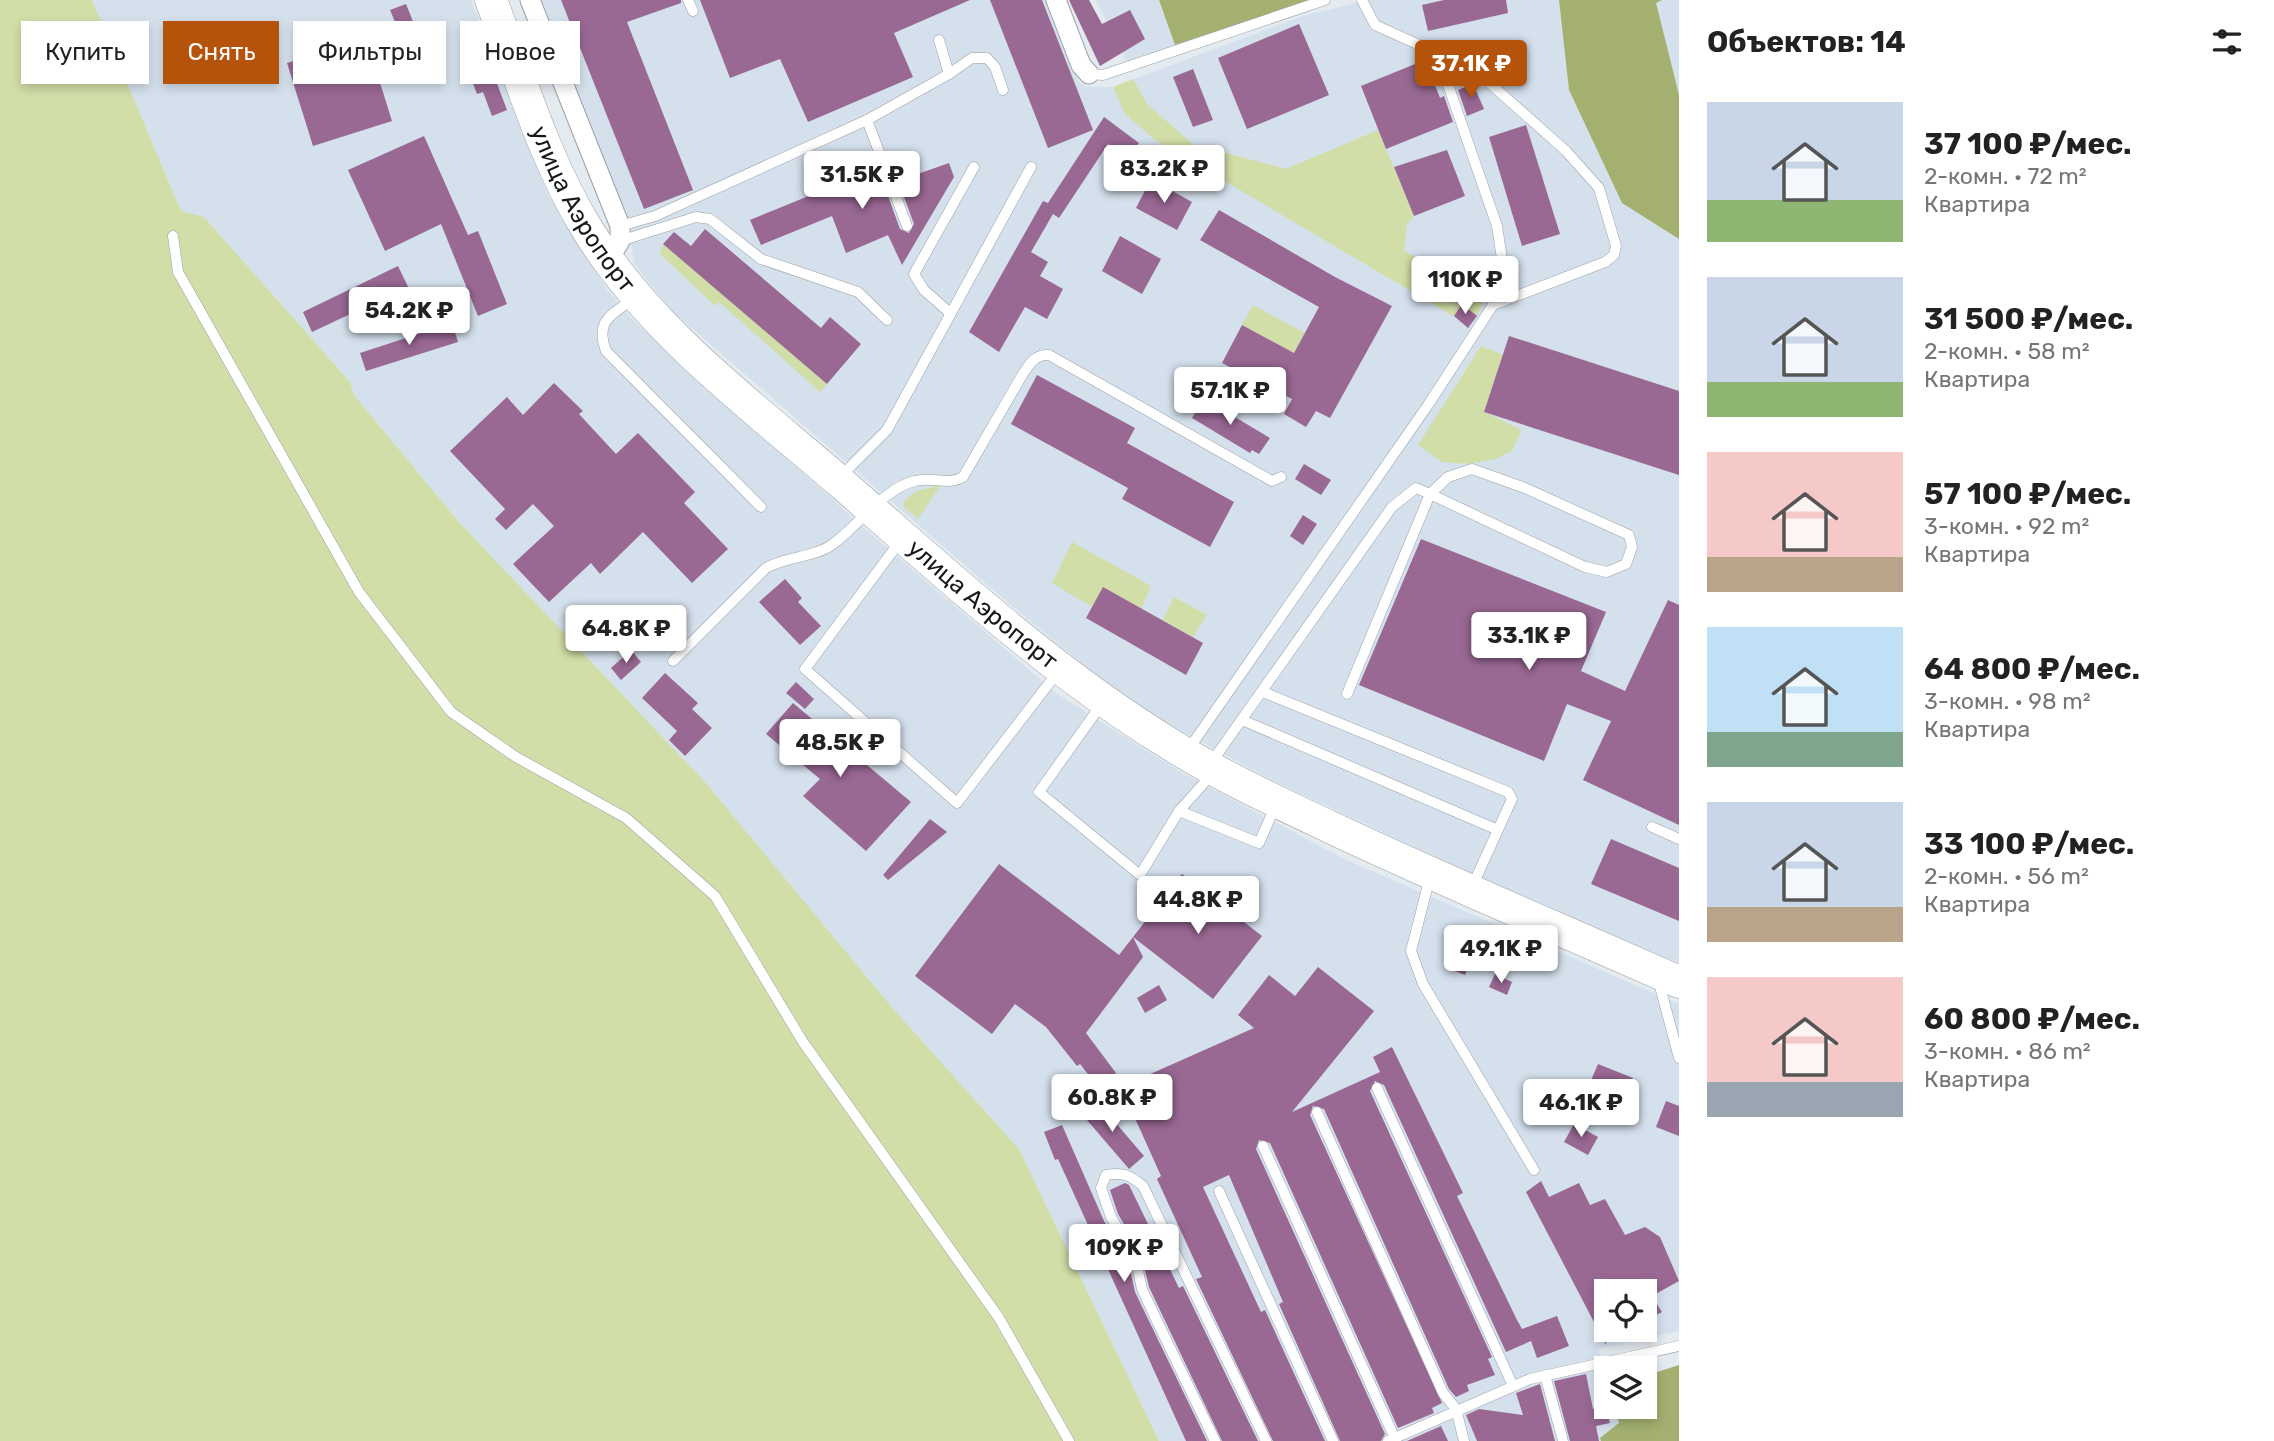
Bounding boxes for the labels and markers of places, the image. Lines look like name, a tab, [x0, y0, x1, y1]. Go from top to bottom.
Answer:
pin: 37.1K ₽	[1406, 41, 1536, 100]
pin: 83.2K ₽	[1099, 146, 1229, 205]
pin: 31.5K ₽	[797, 152, 927, 211]
pin: 110K ₽	[1408, 256, 1522, 316]
pin: 54.2K ₽	[344, 288, 474, 347]
pin: 57.1K ₽	[1165, 368, 1295, 427]
pin: 64.8K ₽	[561, 606, 691, 665]
pin: 33.1K ₽	[1464, 612, 1594, 672]
pin: 48.5K ₽	[775, 720, 905, 779]
pin: 44.8K ₽	[1133, 876, 1263, 936]
pin: 49.1K ₽	[1436, 926, 1566, 985]
pin: 60.8K ₽	[1047, 1074, 1177, 1134]
pin: 46.1K ₽	[1516, 1080, 1646, 1139]
pin: 109K ₽	[1067, 1224, 1181, 1284]

